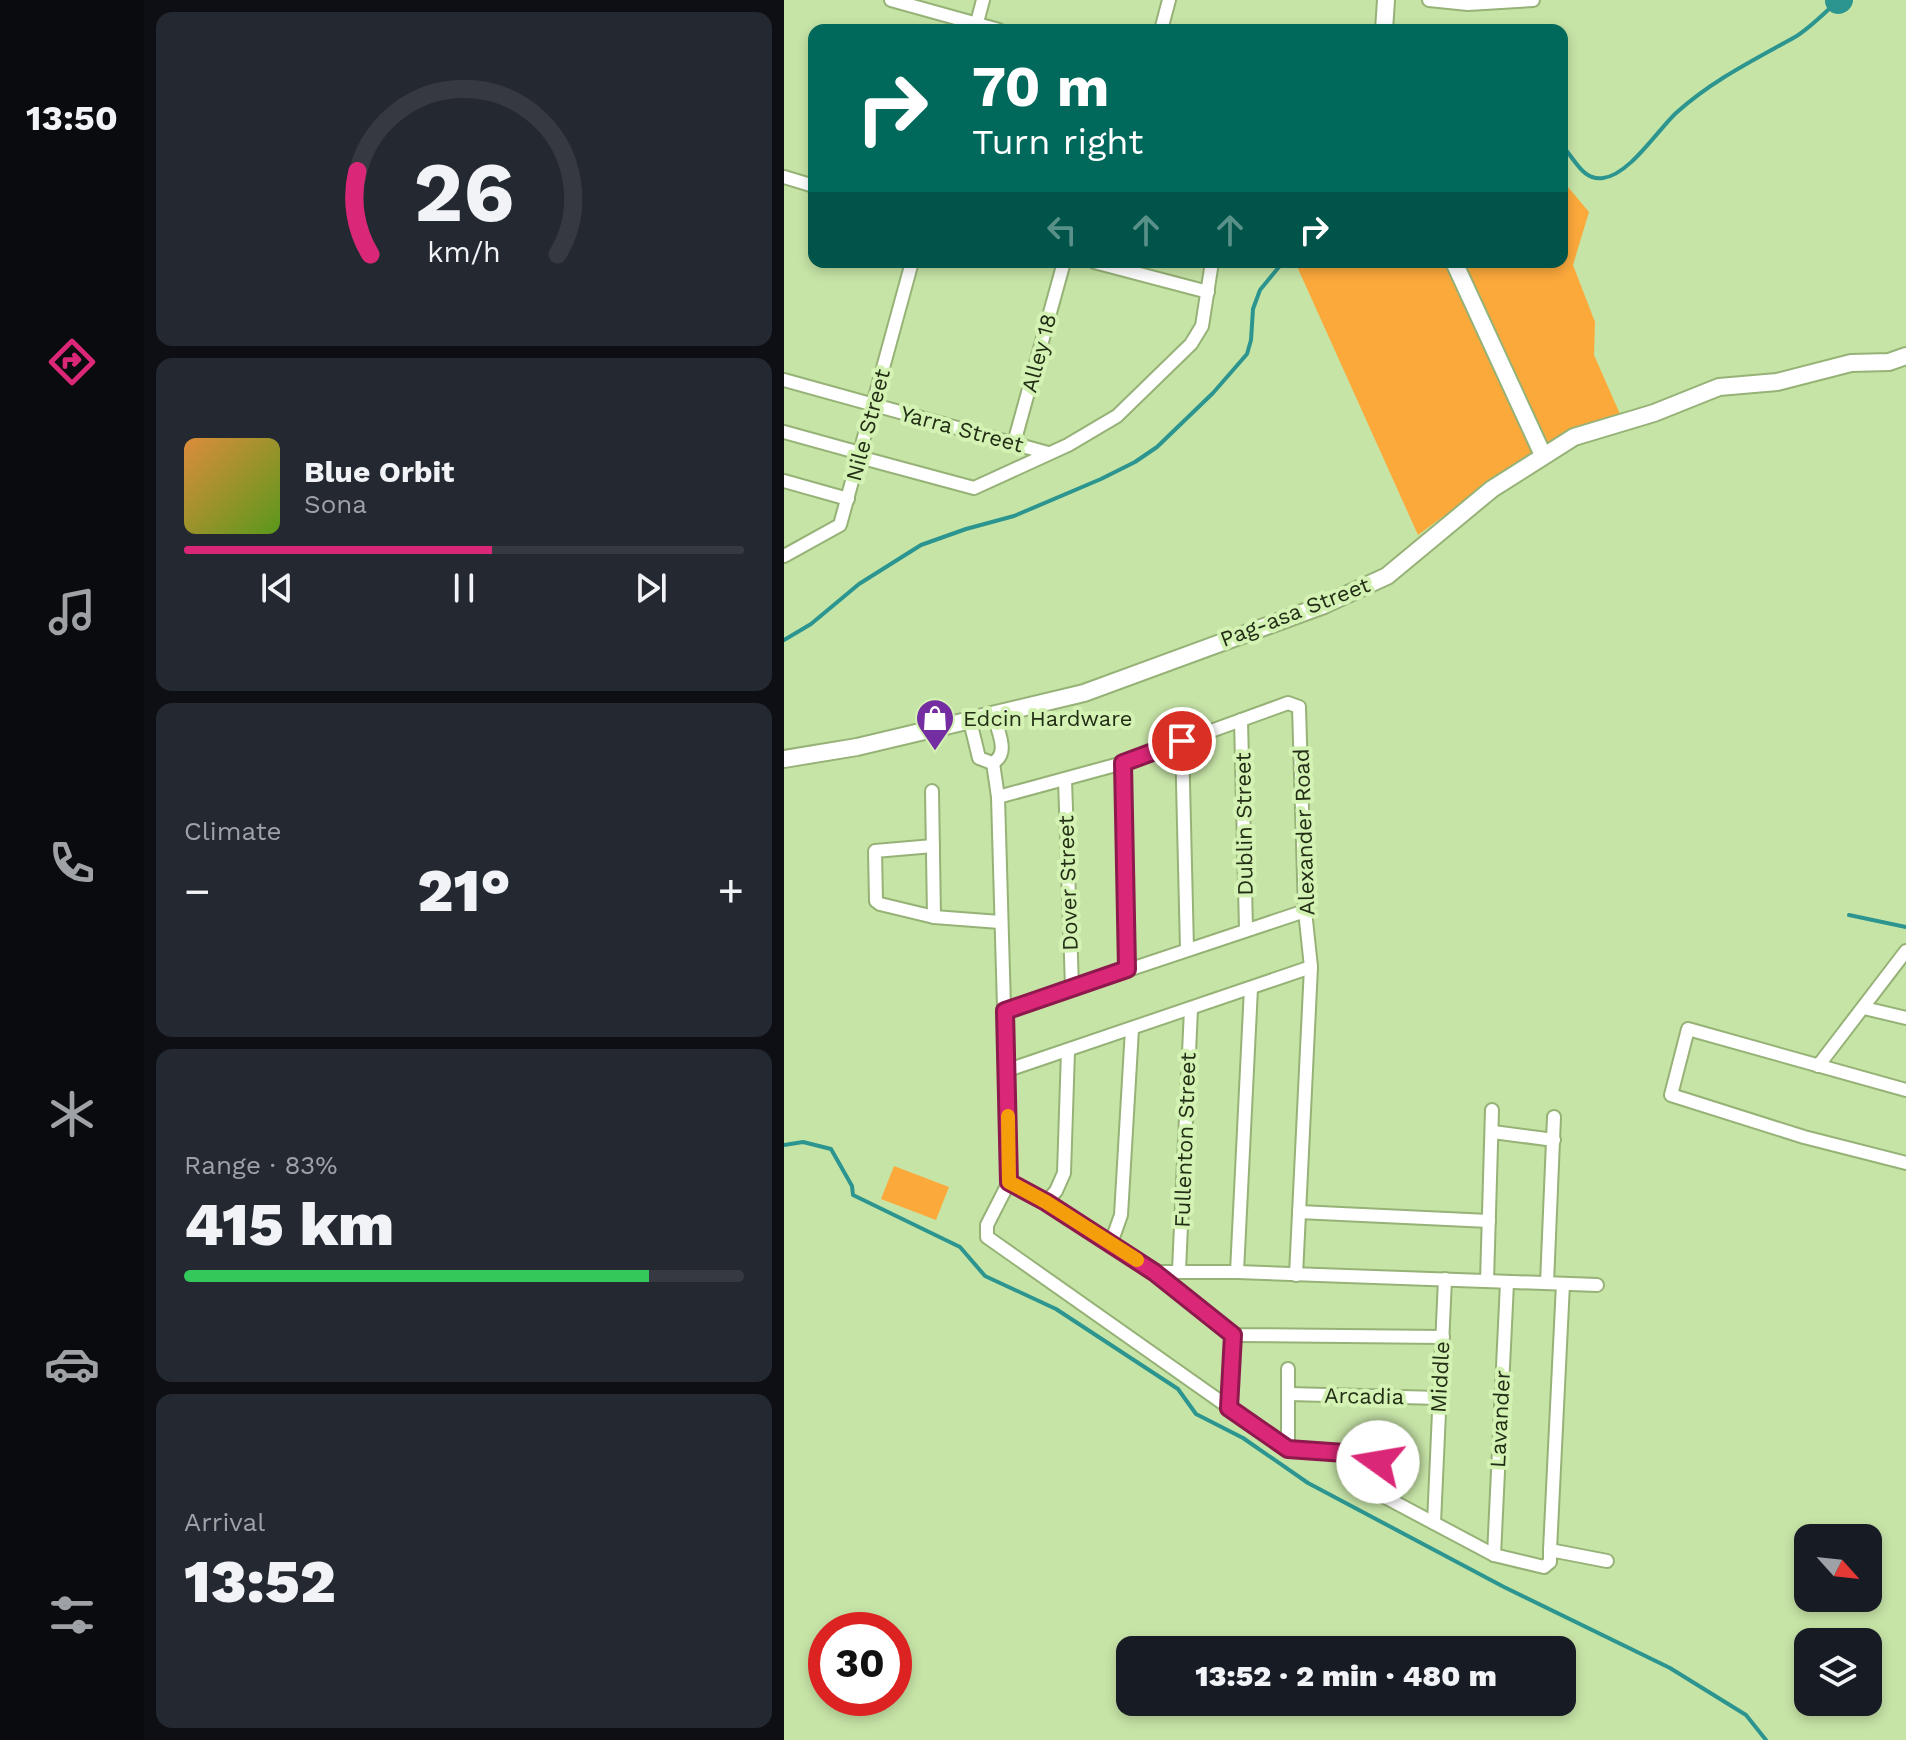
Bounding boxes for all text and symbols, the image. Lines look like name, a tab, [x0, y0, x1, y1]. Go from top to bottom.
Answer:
text: 70 m	[972, 54, 1109, 120]
icon: right	[840, 56, 944, 160]
text: 13:50	[26, 97, 118, 139]
text: Turn right	[972, 121, 1143, 163]
text: 26	[414, 143, 514, 240]
icon: left	[1040, 208, 1084, 252]
icon: ahead	[1124, 208, 1168, 252]
icon: ahead	[1208, 208, 1252, 252]
icon: right	[1292, 208, 1336, 252]
text: km/h	[427, 235, 501, 269]
street label: Alley 18	[1017, 311, 1061, 395]
icon: directions	[44, 334, 100, 390]
street label: Nile Street	[841, 366, 895, 484]
street label: Yarra Street	[898, 401, 1026, 457]
text: Blue Orbit	[304, 454, 454, 489]
text: Sona	[304, 489, 367, 519]
icon: previous	[255, 566, 299, 610]
icon: pause	[442, 566, 486, 610]
icon: next	[629, 566, 673, 610]
street label: Pag-asa Street	[1217, 572, 1373, 652]
icon: music	[44, 584, 100, 640]
shop icon: Edcin Hardware	[914, 697, 956, 752]
place label: Edcin Hardware	[963, 706, 1133, 731]
pin	[1148, 707, 1216, 775]
icon: arrive	[1160, 719, 1204, 763]
street label: Alexander Road	[1289, 748, 1319, 916]
street label: Dublin Street	[1230, 752, 1258, 896]
street label: Dover Street	[1053, 815, 1083, 951]
text: Climate	[184, 816, 282, 846]
icon: phone	[44, 835, 100, 891]
text: 21°	[417, 855, 511, 926]
text: −	[184, 865, 211, 917]
text: +	[717, 865, 744, 917]
street label: Fullenton Street	[1169, 1052, 1201, 1228]
icon: climate	[44, 1086, 100, 1142]
text: Range · 83%	[184, 1150, 337, 1180]
text: 415 km	[184, 1189, 394, 1260]
icon: car	[44, 1336, 100, 1392]
street label: Middle	[1426, 1341, 1454, 1413]
street label: Lavander	[1485, 1369, 1515, 1469]
street label: Arcadia	[1324, 1383, 1404, 1409]
position arrow	[1336, 1420, 1420, 1504]
text: Arrival	[184, 1507, 265, 1537]
north arrow	[1794, 1524, 1882, 1612]
map controls	[1794, 1524, 1882, 1716]
text: 13:52	[184, 1546, 336, 1617]
icon: filters	[44, 1587, 100, 1643]
speed limit sign: 30	[808, 1612, 912, 1716]
button: layers	[1794, 1628, 1882, 1716]
text: 13:52 · 2 min · 480 m	[1195, 1658, 1497, 1693]

